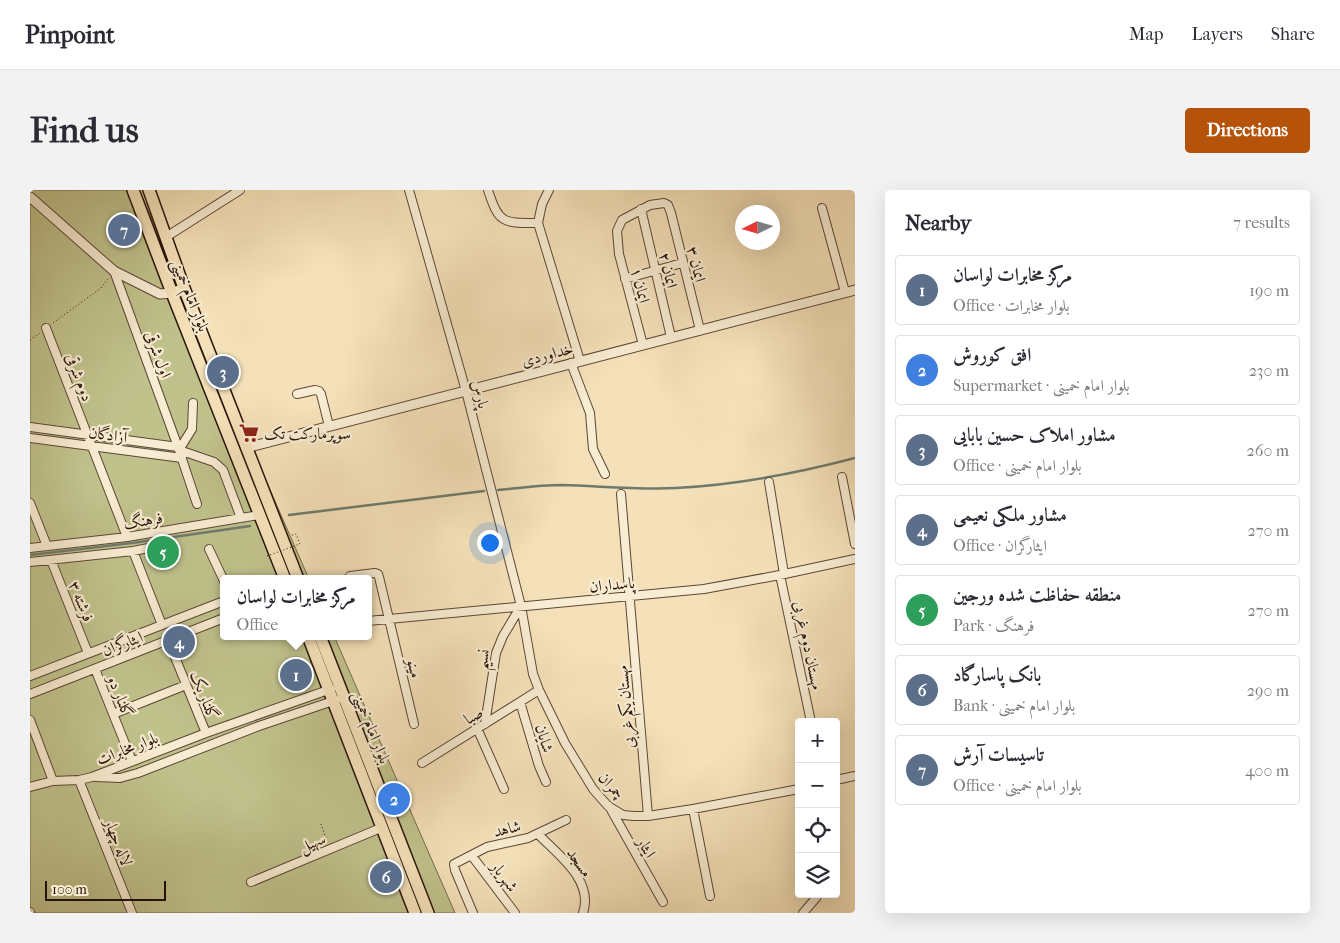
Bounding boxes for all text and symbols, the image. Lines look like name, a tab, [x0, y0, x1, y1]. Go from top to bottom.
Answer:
text: Pinpoint	[25, 21, 115, 49]
text: Map	[1129, 24, 1163, 45]
text: Layers	[1191, 24, 1243, 45]
text: Share	[1271, 24, 1315, 45]
button: Directions	[1185, 108, 1310, 153]
text: Find us	[30, 110, 139, 151]
north arrow	[735, 205, 780, 250]
pin: 7	[108, 211, 140, 249]
text: Nearby	[905, 211, 971, 235]
text: 7 results	[1233, 213, 1290, 232]
street label: ایمان ۳	[683, 244, 710, 284]
street label: ایمان ۲	[655, 250, 682, 290]
street label: بلوار امام خمینی	[163, 256, 214, 336]
text: مرکز مخابرات لواسان	[953, 264, 1072, 286]
street label: ایمان ۱	[627, 265, 654, 305]
text: 1	[919, 281, 925, 300]
text: 190 m	[1249, 281, 1289, 300]
text: Office · بلوار مخابرات	[953, 296, 1069, 315]
street label: اول شرقی	[140, 328, 176, 381]
street label: خداوردی	[519, 338, 575, 371]
text: افق کوروش	[953, 344, 1031, 366]
street label: دوم شرقی	[57, 350, 97, 406]
pin: 3	[207, 353, 239, 391]
text: 2	[918, 361, 926, 380]
text: 230 m	[1249, 361, 1289, 380]
text: Supermarket · بلوار امام خمینی	[953, 376, 1130, 395]
street label: پارس	[466, 378, 494, 412]
street label: آزادگان	[87, 422, 130, 447]
supermarket icon: سوپرمارکت تک	[238, 422, 260, 444]
place label: سوپرمارکت تک	[264, 424, 351, 444]
text: مشاور املاک حسین بابایی	[953, 424, 1116, 446]
text: 3	[919, 441, 925, 460]
text: 260 m	[1247, 441, 1289, 460]
text: Office · بلوار امام خمینی	[953, 456, 1081, 475]
text: مشاور ملکی نعیمی	[953, 504, 1067, 526]
street label: فرهنگ	[122, 507, 164, 534]
text: 4	[917, 521, 927, 540]
text: 270 m	[1248, 521, 1289, 540]
your location	[477, 530, 503, 556]
pin: 5	[147, 533, 179, 571]
text: Office · ایثارگران	[953, 536, 1047, 555]
street label: پاسداران	[588, 573, 637, 598]
popup	[220, 575, 372, 640]
street label: فرشته ۳	[64, 578, 98, 625]
text: منطقه حفاظت شده ورجین	[953, 584, 1122, 606]
text: مرکز مخابرات لواسان	[236, 586, 356, 608]
street label: مهستان دوم غربی	[785, 599, 827, 692]
text: 5	[919, 601, 925, 620]
text: 270 m	[1248, 601, 1289, 620]
text: Office	[236, 615, 278, 634]
text: Park · فرهنگ	[953, 616, 1034, 635]
pin: 4	[163, 623, 195, 661]
street label: ایثارگران	[99, 626, 146, 661]
street label: نسیم	[471, 647, 501, 672]
street label: مینو	[402, 654, 426, 680]
pin: 1	[280, 656, 312, 694]
street label: مهستان یکم غربی	[612, 664, 645, 749]
text: بانک پاسارگاد	[953, 664, 1041, 686]
street label: گلنار یک	[185, 668, 223, 723]
street label: گلنار دو	[103, 671, 137, 720]
text: 6	[918, 681, 926, 700]
text: 290 m	[1247, 681, 1289, 700]
street label: بلوار امام خمینی	[344, 688, 395, 768]
text: Bank · بلوار امام خمینی	[953, 696, 1075, 715]
street label: صبا	[460, 702, 486, 728]
map controls	[795, 718, 840, 898]
button: +	[795, 718, 840, 763]
street label: شایان	[530, 722, 558, 755]
street label: بلوار مخابرات	[94, 728, 161, 769]
text: تاسیسات آرش	[953, 744, 1044, 766]
text: 7	[918, 761, 926, 780]
text: 400 m	[1245, 761, 1289, 780]
button: −	[795, 763, 840, 808]
street label: چمران	[594, 768, 629, 803]
text: Office · بلوار امام خمینی	[953, 776, 1081, 795]
pin: 2	[378, 780, 410, 818]
button: locate	[795, 808, 840, 853]
street label: لاله چهار	[99, 814, 137, 869]
street label: شاهد	[491, 816, 523, 841]
street label: سهیل	[296, 828, 329, 858]
street label: ایثار	[631, 832, 660, 862]
street label: مسجد	[563, 844, 597, 881]
button: layers	[795, 853, 840, 898]
street label: شهریار	[485, 856, 522, 896]
pin: 6	[370, 858, 402, 896]
scale bar	[45, 878, 166, 901]
text: 100 m	[52, 881, 87, 898]

